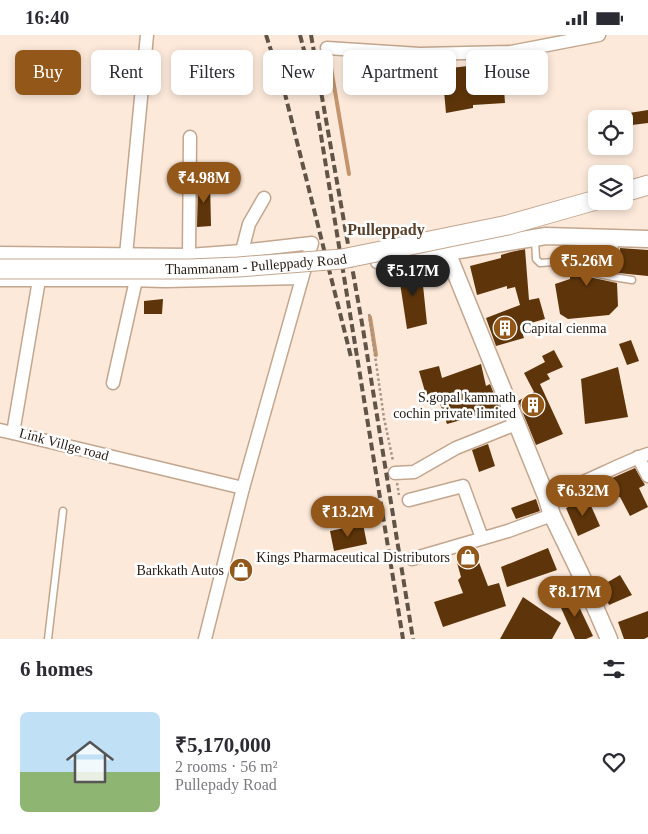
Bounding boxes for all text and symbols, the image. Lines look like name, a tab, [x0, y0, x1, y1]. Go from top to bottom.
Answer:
text: 16:40	[25, 7, 69, 28]
chip: Buy	[15, 50, 81, 95]
chip: Rent	[91, 50, 161, 95]
chip: Filters	[171, 50, 253, 95]
chip: New	[263, 50, 333, 95]
chip: Apartment	[343, 50, 456, 95]
chip: House	[466, 50, 548, 95]
map controls	[588, 110, 633, 210]
button: locate	[588, 110, 633, 155]
pin: ₹4.98M	[163, 161, 245, 204]
button: layers	[588, 165, 633, 210]
text: ₹4.98M	[178, 169, 230, 186]
district label: Pulleppady	[347, 221, 425, 239]
pin: ₹5.26M	[546, 245, 628, 287]
street label: Thammanam - Pulleppady Road	[165, 251, 348, 277]
text: ₹5.26M	[561, 252, 613, 269]
pin: ₹5.17M	[372, 255, 454, 297]
text: ₹5.17M	[387, 262, 439, 279]
building icon: Capital cienma	[492, 315, 518, 341]
place label: Capital cienma	[522, 321, 607, 336]
place label: S.gopal kammath cochin private limited	[393, 390, 516, 421]
building icon: S.gopal kammath cochin private limited	[520, 392, 546, 418]
street label: Link Villge road	[17, 425, 110, 464]
pin: ₹6.32M	[542, 475, 624, 517]
text: ₹6.32M	[557, 482, 609, 499]
pin: ₹13.2M	[307, 495, 389, 538]
text: ₹13.2M	[322, 503, 374, 520]
shop icon: Kings Pharmaceutical Distributors	[455, 544, 481, 570]
place label: Kings Pharmaceutical Distributors	[256, 550, 450, 565]
shop icon: Barkkath Autos	[228, 557, 254, 583]
place label: Barkkath Autos	[137, 563, 224, 578]
pin: ₹8.17M	[534, 575, 616, 618]
text: ₹8.17M	[549, 583, 601, 600]
icon: filters	[600, 655, 628, 683]
text: 6 homes	[20, 657, 93, 681]
icon: home	[60, 732, 120, 792]
text: ₹5,170,000	[175, 733, 271, 757]
icon: heart	[600, 748, 628, 776]
text: 2 rooms · 56 m²	[175, 758, 278, 775]
text: Pullepady Road	[175, 776, 277, 793]

